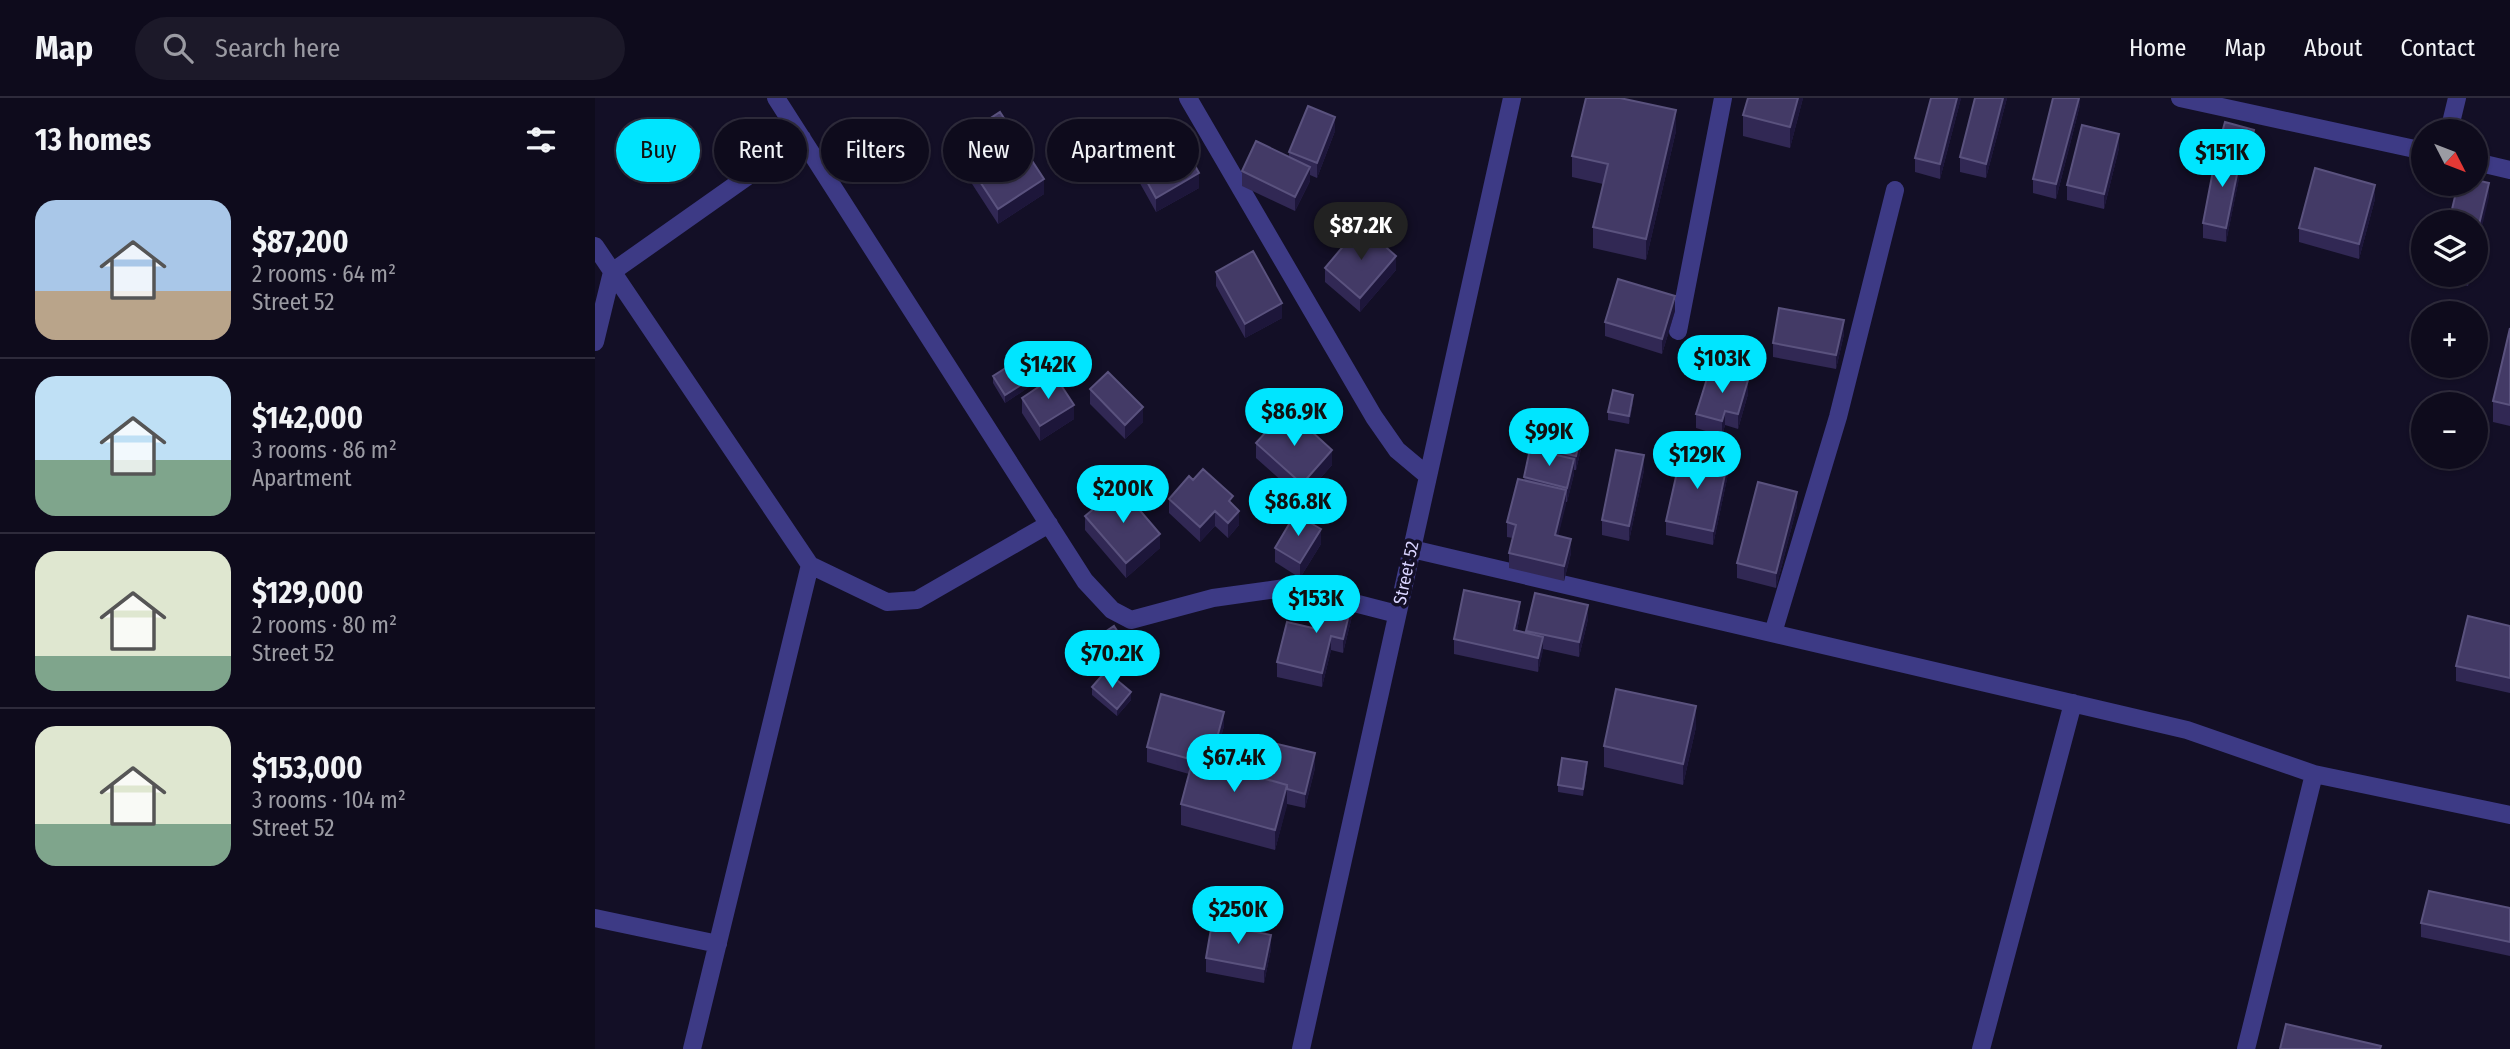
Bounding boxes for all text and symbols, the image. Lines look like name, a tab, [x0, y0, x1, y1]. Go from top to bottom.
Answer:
search box	[135, 17, 625, 80]
text: Map	[35, 28, 93, 68]
icon: search	[159, 29, 197, 67]
text: Search here	[215, 33, 340, 64]
text: Home	[2129, 34, 2186, 62]
text: Map	[2224, 34, 2266, 62]
text: About	[2304, 34, 2362, 62]
text: Contact	[2400, 34, 2475, 62]
chip: Buy	[616, 119, 700, 182]
chip: Rent	[714, 119, 807, 182]
chip: Filters	[821, 119, 929, 182]
chip: New	[943, 119, 1033, 182]
chip: Apartment	[1047, 119, 1199, 182]
north arrow	[2411, 119, 2489, 196]
map controls	[2411, 119, 2488, 469]
icon: filters	[522, 121, 560, 159]
text: 13 homes	[35, 122, 151, 158]
pin: $151K	[2173, 130, 2271, 189]
text: $151K	[2195, 138, 2249, 166]
pin: $87.2K	[1304, 202, 1418, 262]
button: layers	[2411, 210, 2488, 287]
text: $87.2K	[1330, 211, 1392, 239]
text: $87,200	[252, 224, 349, 260]
icon: home	[91, 228, 175, 312]
text: 2 rooms · 64 m²	[252, 260, 396, 288]
text: Street 52	[252, 288, 334, 316]
button: +	[2411, 301, 2488, 378]
pin: $103K	[1673, 336, 1771, 395]
pin: $142K	[999, 342, 1097, 401]
text: $103K	[1694, 344, 1750, 372]
text: $142K	[1020, 350, 1076, 378]
pin: $86.9K	[1237, 388, 1351, 448]
button: −	[2411, 392, 2488, 469]
text: $86.9K	[1261, 397, 1327, 425]
text: $142,000	[252, 400, 363, 436]
icon: home	[91, 404, 175, 488]
pin: $99K	[1508, 408, 1590, 468]
text: $99K	[1525, 417, 1573, 445]
pin: $129K	[1648, 432, 1746, 491]
text: 3 rooms · 86 m²	[252, 436, 397, 464]
text: $129K	[1669, 440, 1725, 468]
text: Apartment	[252, 464, 352, 492]
pin: $200K	[1074, 466, 1172, 525]
text: $200K	[1093, 474, 1153, 502]
pin: $86.8K	[1241, 478, 1355, 538]
text: $86.8K	[1265, 487, 1331, 515]
street label: Street 52	[1389, 539, 1423, 607]
text: $129,000	[252, 575, 363, 611]
pin: $153K	[1267, 575, 1365, 635]
icon: home	[91, 579, 175, 663]
text: $153K	[1288, 584, 1344, 612]
text: 2 rooms · 80 m²	[252, 611, 397, 639]
pin: $70.2K	[1055, 630, 1169, 690]
text: Street 52	[252, 639, 334, 667]
text: $70.2K	[1081, 639, 1143, 667]
pin: $67.4K	[1177, 734, 1291, 794]
text: $67.4K	[1203, 743, 1265, 771]
text: $153,000	[252, 750, 363, 786]
icon: home	[91, 754, 175, 838]
text: 3 rooms · 104 m²	[252, 786, 406, 814]
text: Street 52	[252, 814, 334, 842]
pin: $250K	[1189, 886, 1287, 946]
text: $250K	[1208, 895, 1268, 923]

